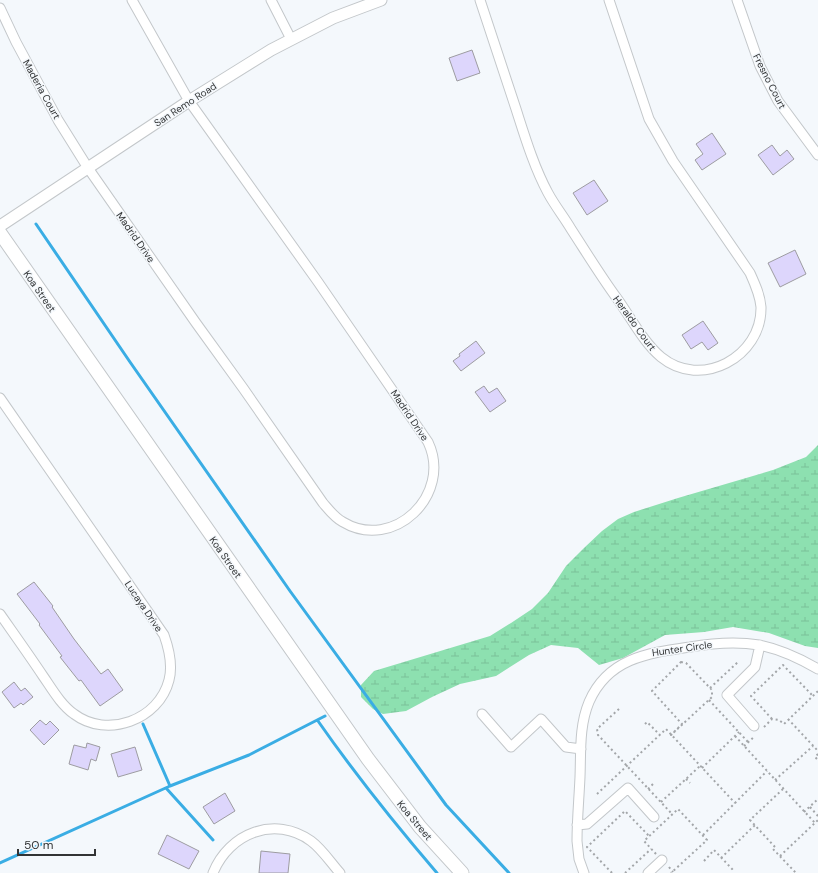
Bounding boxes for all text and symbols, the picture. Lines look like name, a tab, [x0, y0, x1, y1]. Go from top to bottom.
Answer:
street label: Fresno Court	[750, 51, 789, 111]
street label: Maderia Court	[20, 57, 63, 122]
street label: San Remo Road	[152, 79, 219, 129]
street label: Madrid Drive	[113, 209, 158, 265]
street label: Koa Street	[21, 268, 59, 315]
street label: Heraldo Court	[610, 293, 659, 354]
street label: Madrid Drive	[388, 387, 432, 444]
street label: Koa Street	[207, 534, 245, 581]
street label: Lucaya Drive	[122, 578, 166, 635]
street label: Hunter Circle	[651, 638, 713, 659]
street label: Koa Street	[394, 798, 435, 843]
scale bar	[18, 831, 95, 857]
text: 50 m	[24, 837, 53, 853]

